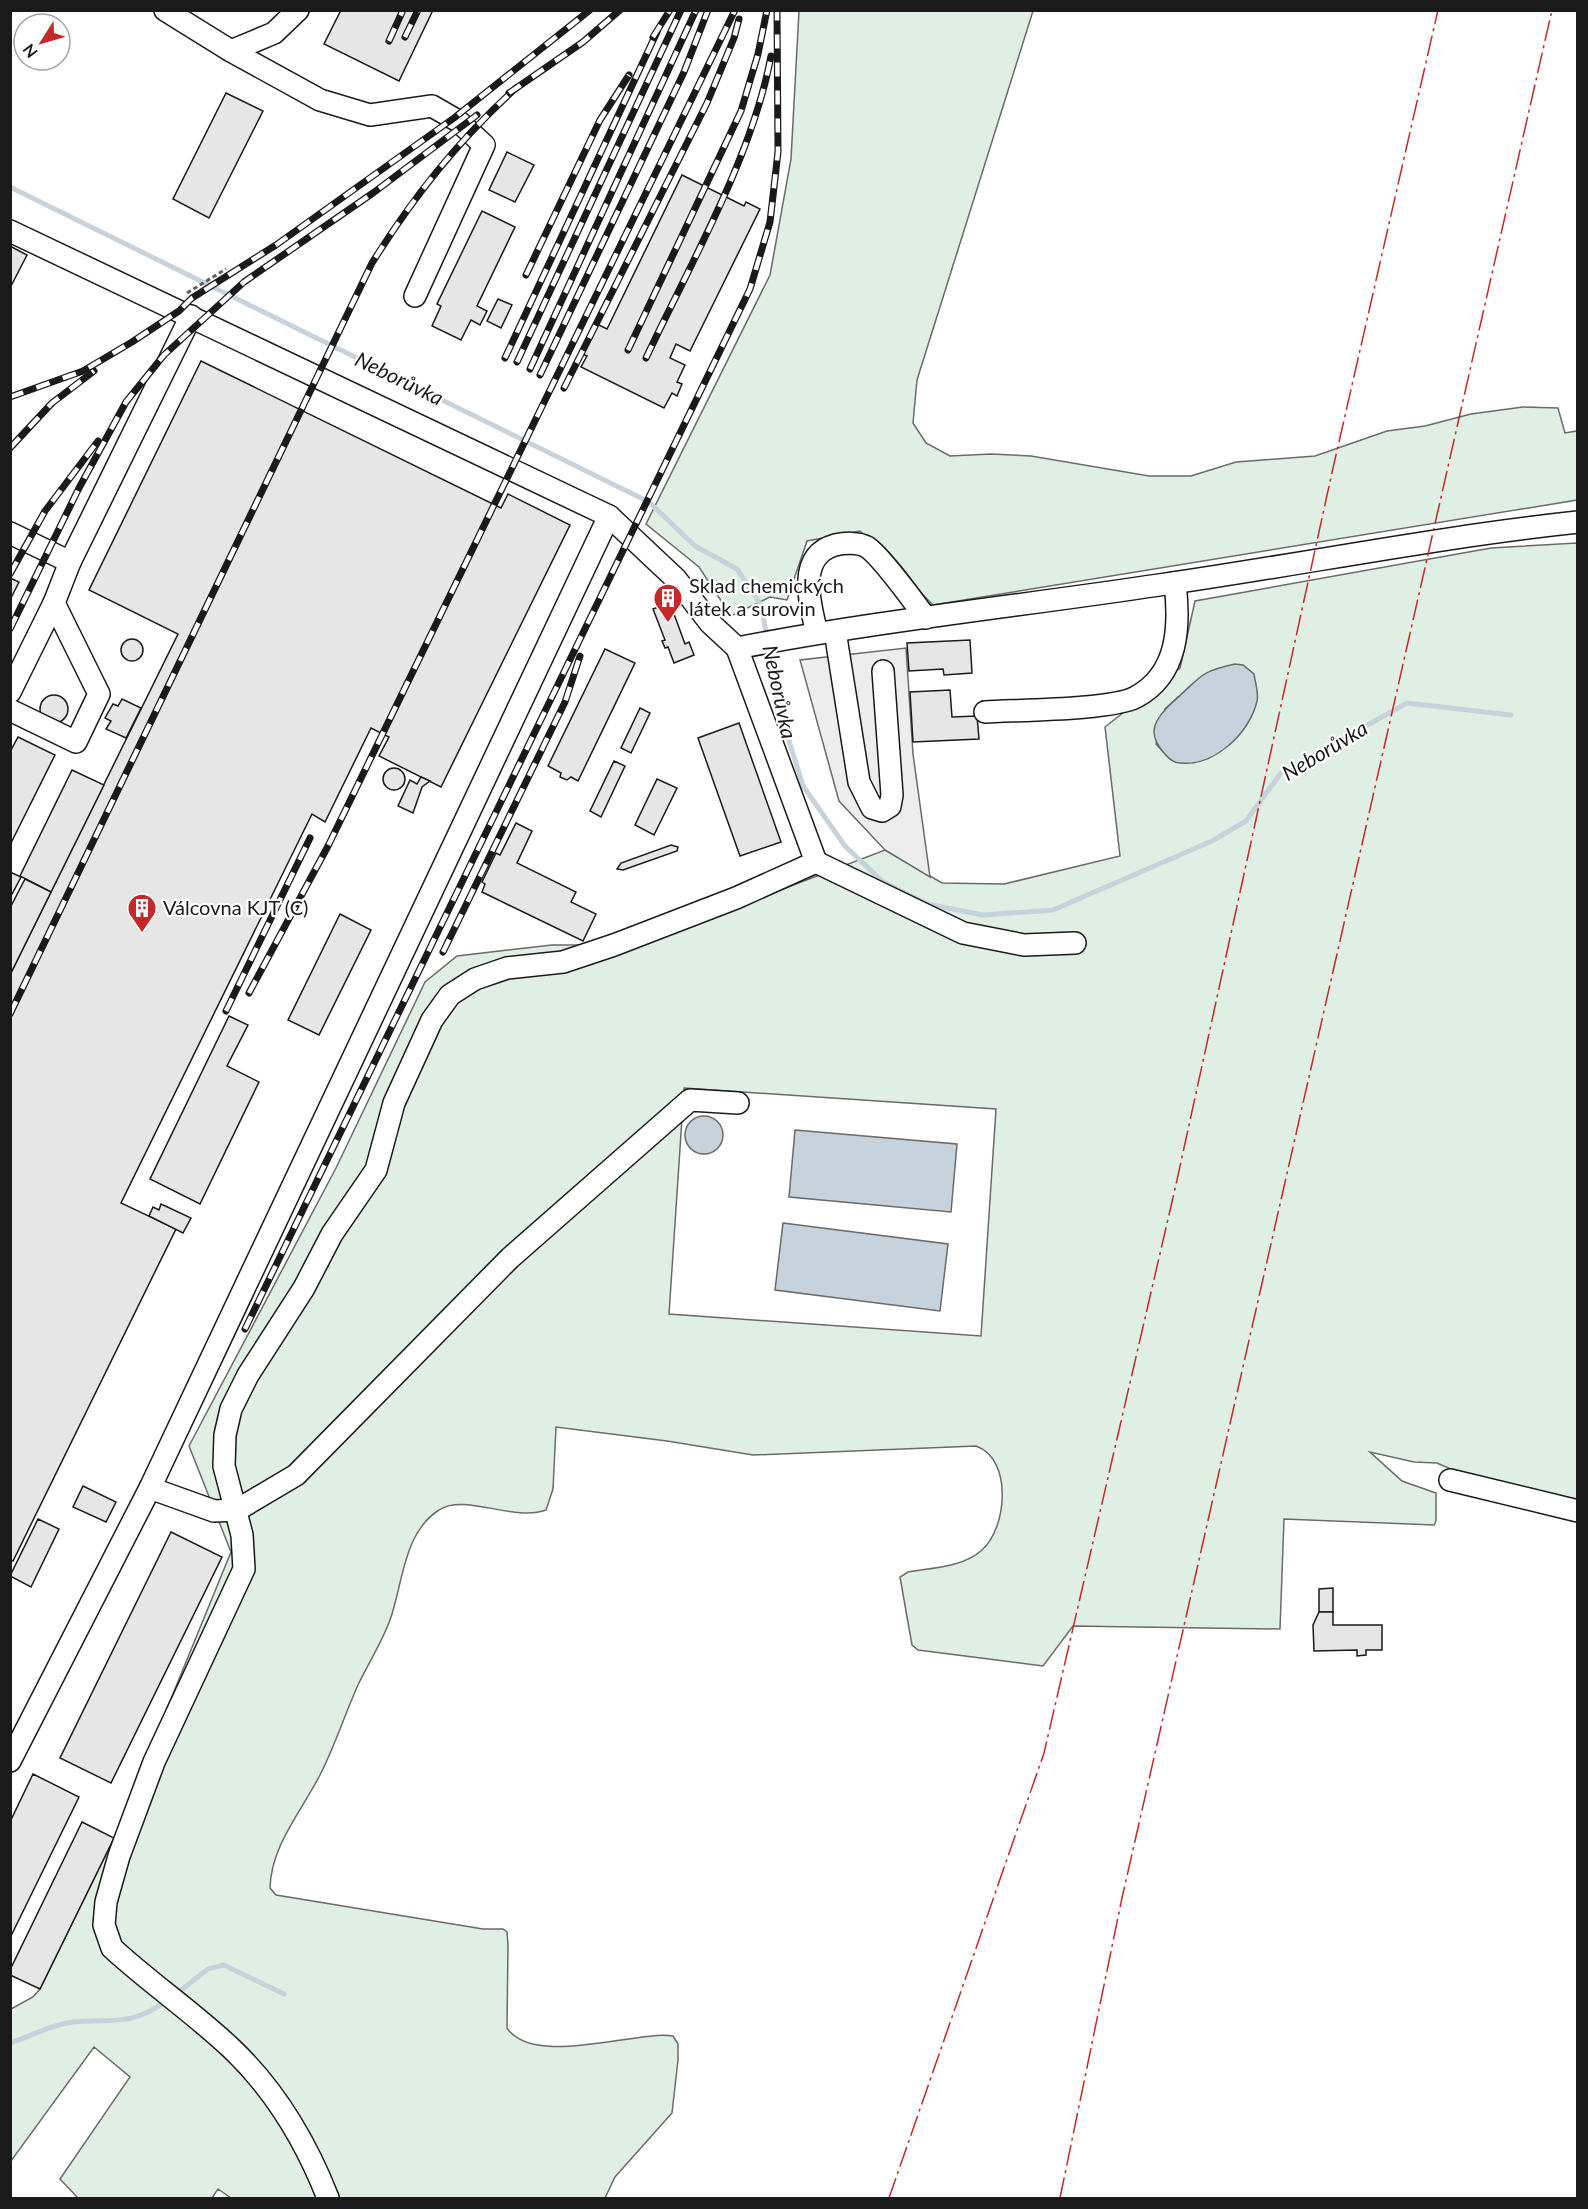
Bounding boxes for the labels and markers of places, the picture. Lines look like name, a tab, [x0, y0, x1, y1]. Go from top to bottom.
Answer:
place label: Sklad chemických látek a surovin	[689, 573, 844, 620]
building icon: Sklad chemických látek a surovin	[652, 582, 684, 624]
building icon: Válcovna KJT (C)	[126, 892, 158, 934]
place label: Válcovna KJT (C)	[163, 895, 308, 919]

